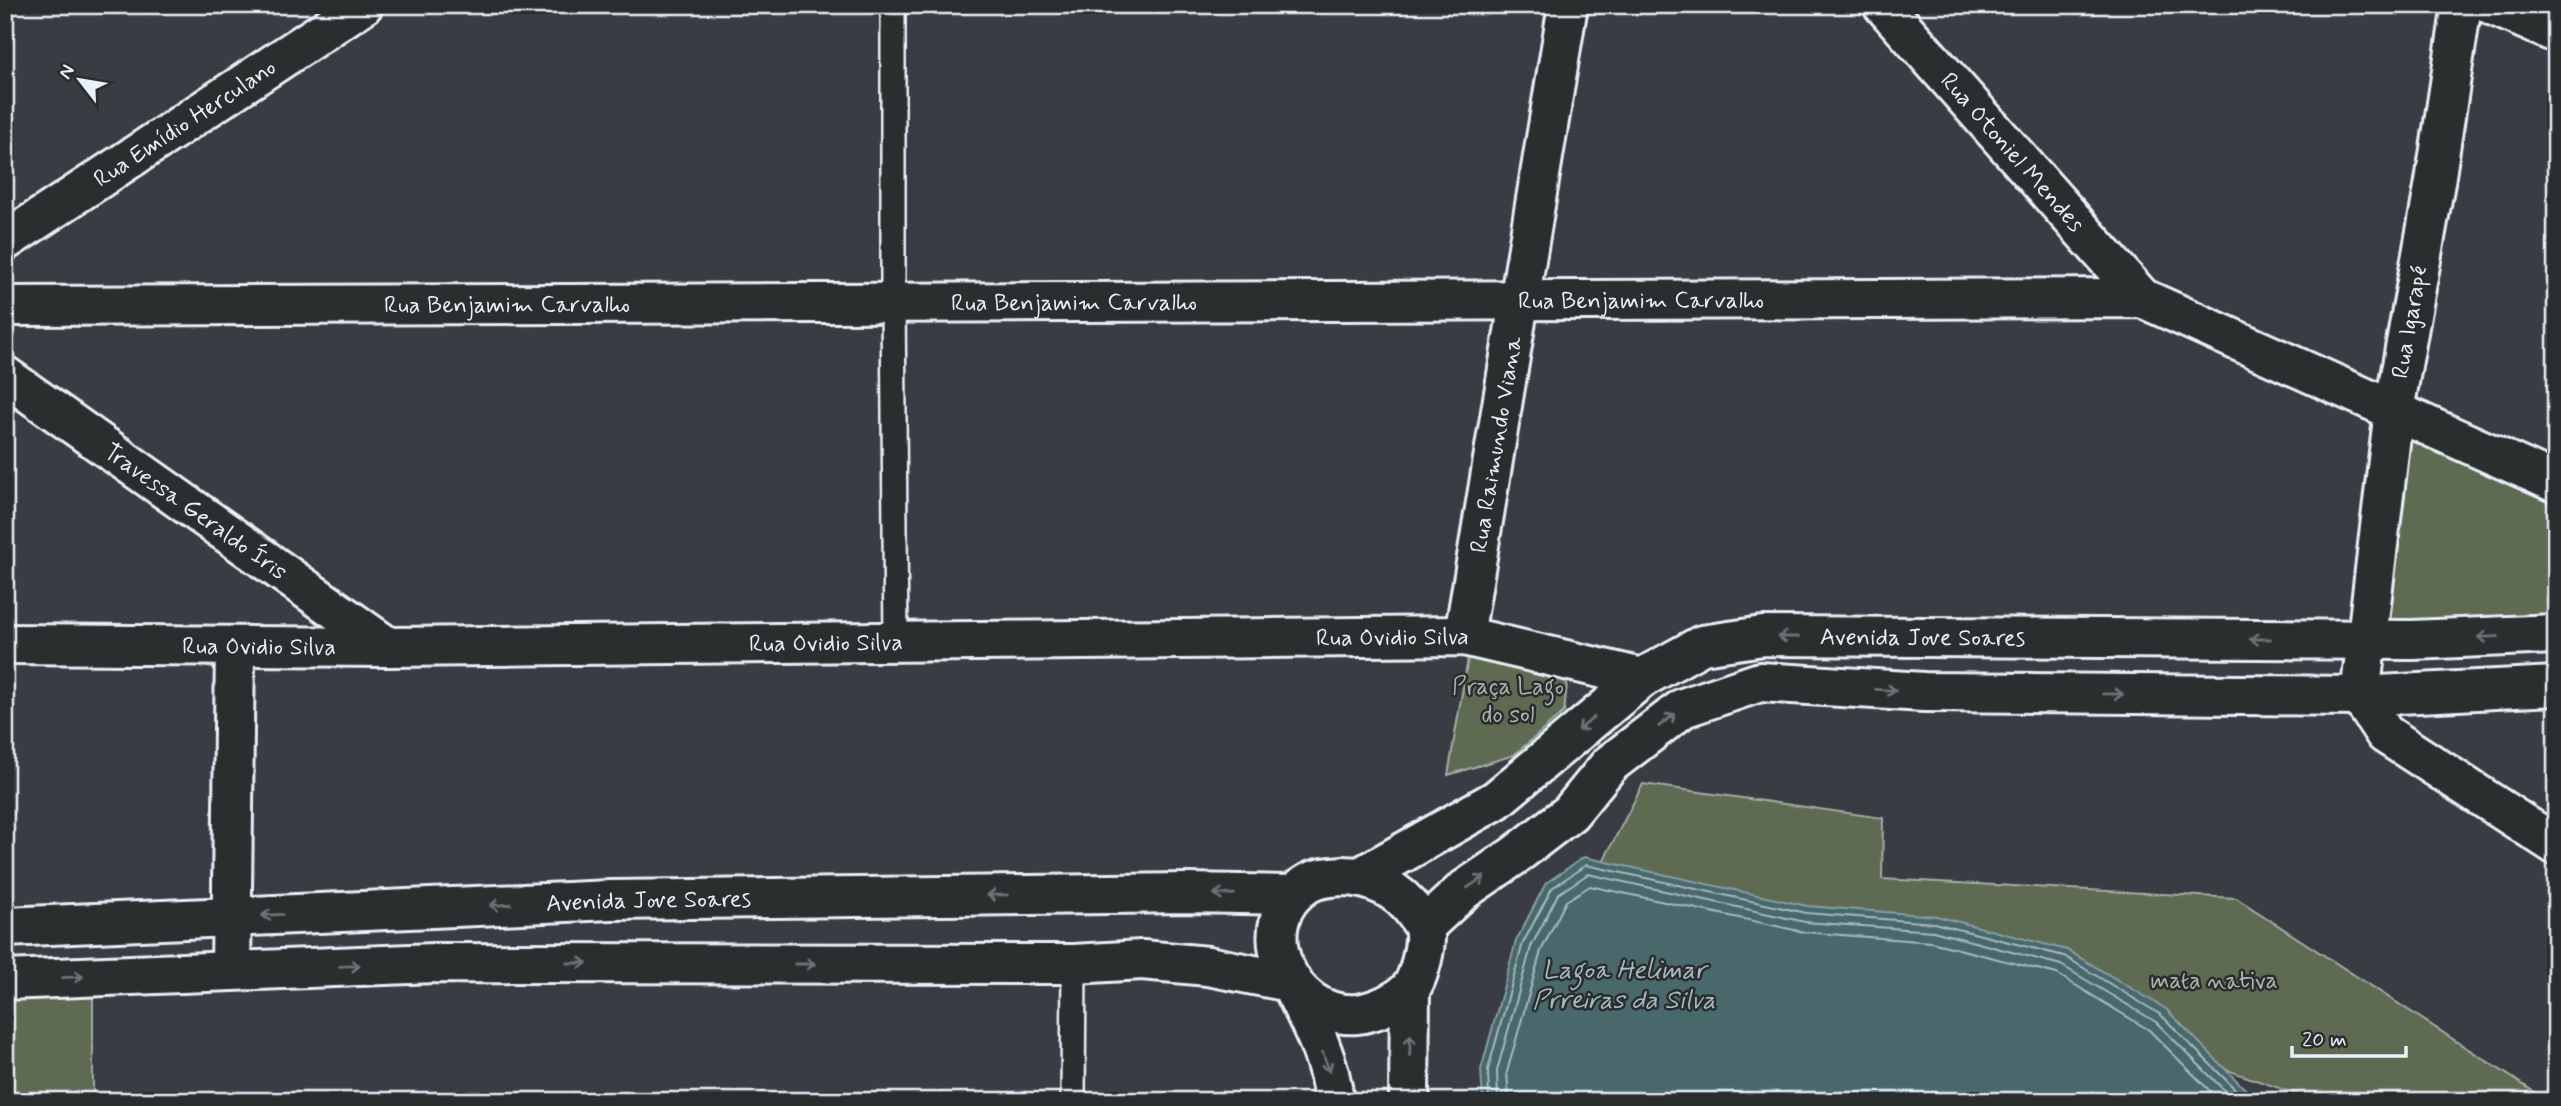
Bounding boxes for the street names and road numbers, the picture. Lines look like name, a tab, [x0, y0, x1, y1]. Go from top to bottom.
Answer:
street label: Rua Emídio Herculano	[88, 53, 282, 195]
street label: Rua Otoniel Mendes	[1933, 66, 2091, 240]
street label: Rua Igarapé	[2385, 263, 2436, 381]
street label: Rua Benjamim Carvalho	[1518, 285, 1764, 317]
street label: Rua Benjamim Carvalho	[951, 288, 1197, 319]
street label: Rua Benjamim Carvalho	[384, 290, 630, 322]
street label: Rua Raimundo Viana	[1464, 334, 1530, 555]
street label: Travessa Geraldo Íris	[97, 437, 293, 588]
street label: Rua Ovidio Silva	[1316, 621, 1473, 655]
street label: Avenida Jove Soares	[1820, 622, 2025, 655]
street label: Rua Ovidio Silva	[749, 628, 903, 660]
street label: Rua Ovidio Silva	[182, 631, 336, 664]
street label: Avenida Jove Soares	[545, 884, 751, 920]

